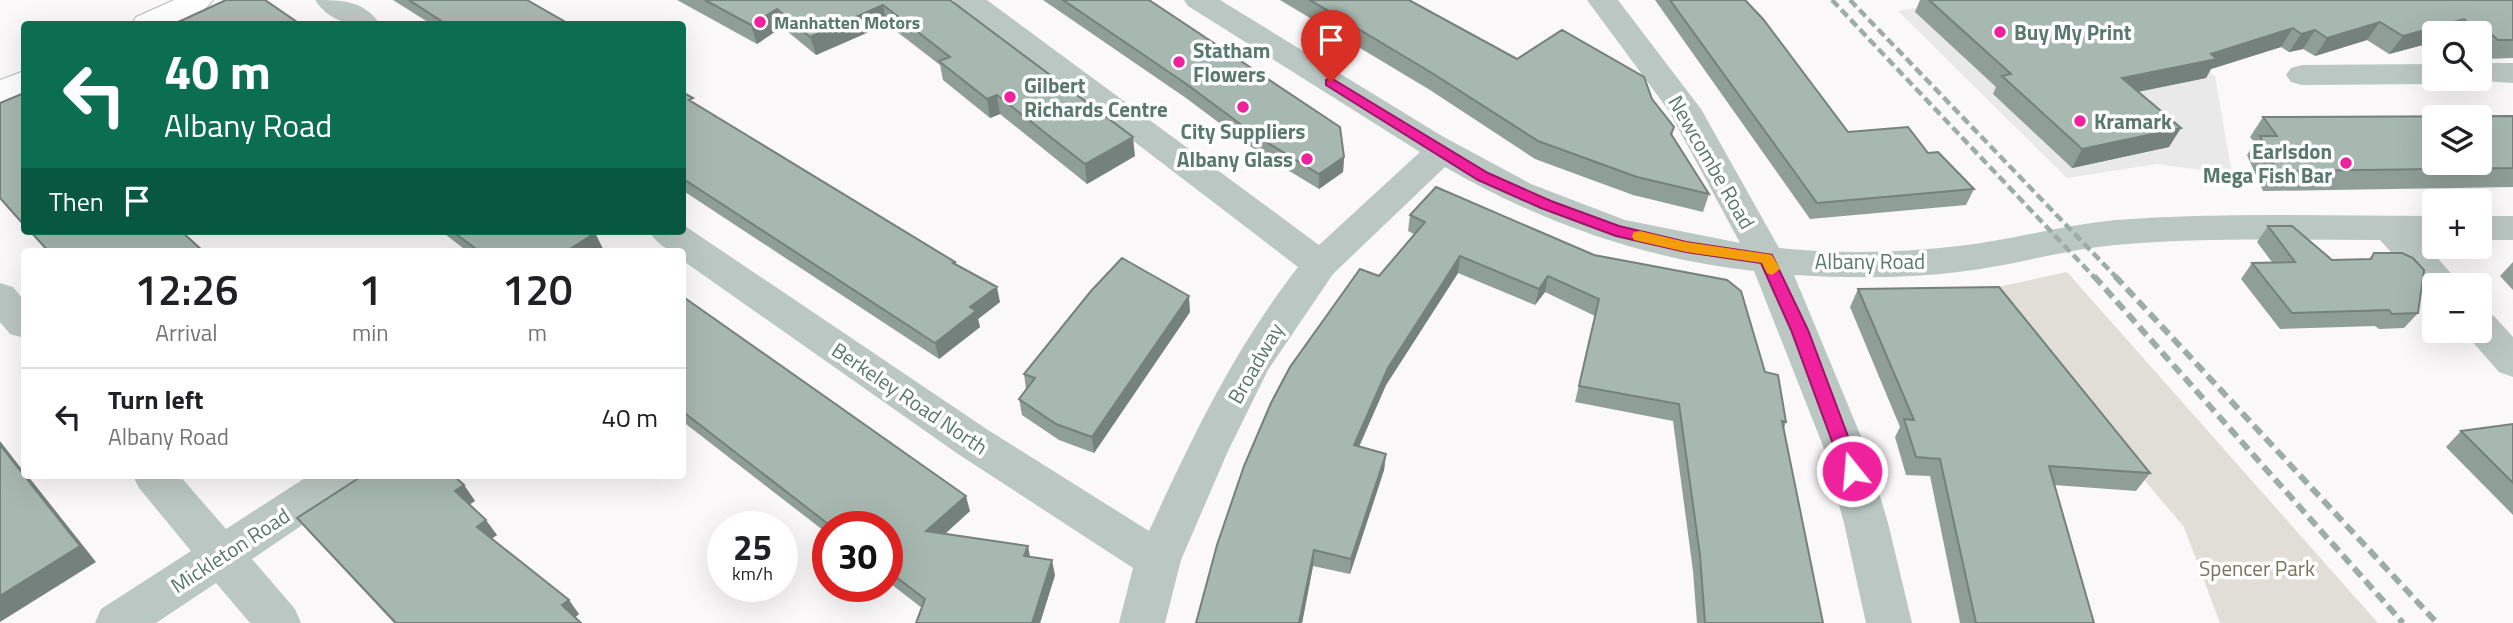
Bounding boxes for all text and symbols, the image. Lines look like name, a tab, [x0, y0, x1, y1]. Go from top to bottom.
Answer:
place label: Manhatten Motors	[774, 9, 920, 36]
pin	[1301, 10, 1361, 82]
marker: Manhatten Motors	[752, 14, 768, 30]
place label: Buy My Print	[2014, 16, 2132, 48]
icon: arrive	[1312, 21, 1350, 59]
map controls	[2422, 21, 2492, 343]
button: search	[2422, 21, 2492, 91]
marker: Buy My Print	[1992, 24, 2008, 40]
text: 40 m	[164, 33, 271, 108]
place label: Statham Flowers	[1193, 34, 1270, 90]
icon: left	[49, 49, 140, 140]
marker: Statham Flowers	[1171, 54, 1187, 70]
place label: Gilbert Richards Centre	[1024, 69, 1168, 125]
marker: Gilbert Richards Centre	[1002, 89, 1018, 105]
street label: Newcombe Road	[1661, 89, 1763, 235]
marker: City Suppliers	[1235, 99, 1251, 115]
text: Albany Road	[164, 101, 332, 149]
place label: Kramark	[2094, 105, 2172, 137]
button: layers	[2422, 105, 2492, 175]
marker: Kramark	[2072, 113, 2088, 129]
place label: City Suppliers	[1181, 115, 1306, 147]
place label: Earlsdon Mega Fish Bar	[2203, 135, 2332, 191]
place label: Albany Glass	[1177, 143, 1293, 175]
marker: Albany Glass	[1299, 151, 1315, 167]
marker: Earlsdon Mega Fish Bar	[2338, 155, 2354, 171]
text: Then	[49, 182, 104, 221]
icon: arrive	[118, 182, 156, 220]
button: +	[2422, 189, 2492, 259]
street label: Albany Road	[1815, 245, 1925, 277]
text: 12:26	[134, 257, 239, 321]
text: 1	[359, 257, 382, 321]
text: 120	[502, 257, 573, 321]
button: −	[2422, 273, 2492, 343]
text: Arrival	[155, 315, 218, 350]
text: min	[352, 315, 389, 350]
text: m	[528, 315, 547, 350]
street label: Broadway	[1219, 316, 1291, 410]
street label: Berkeley Road North	[825, 334, 995, 462]
text: Turn left	[108, 380, 203, 419]
icon: left	[49, 398, 87, 436]
text: 40 m	[601, 398, 658, 437]
text: Albany Road	[108, 419, 229, 454]
position arrow	[1815, 434, 1889, 508]
street label: Mickleton Road	[164, 499, 296, 601]
speed limit sign: 30	[812, 511, 903, 602]
text: 25	[733, 520, 772, 574]
park label: Spencer Park	[2199, 552, 2315, 584]
text: km/h	[732, 560, 773, 587]

